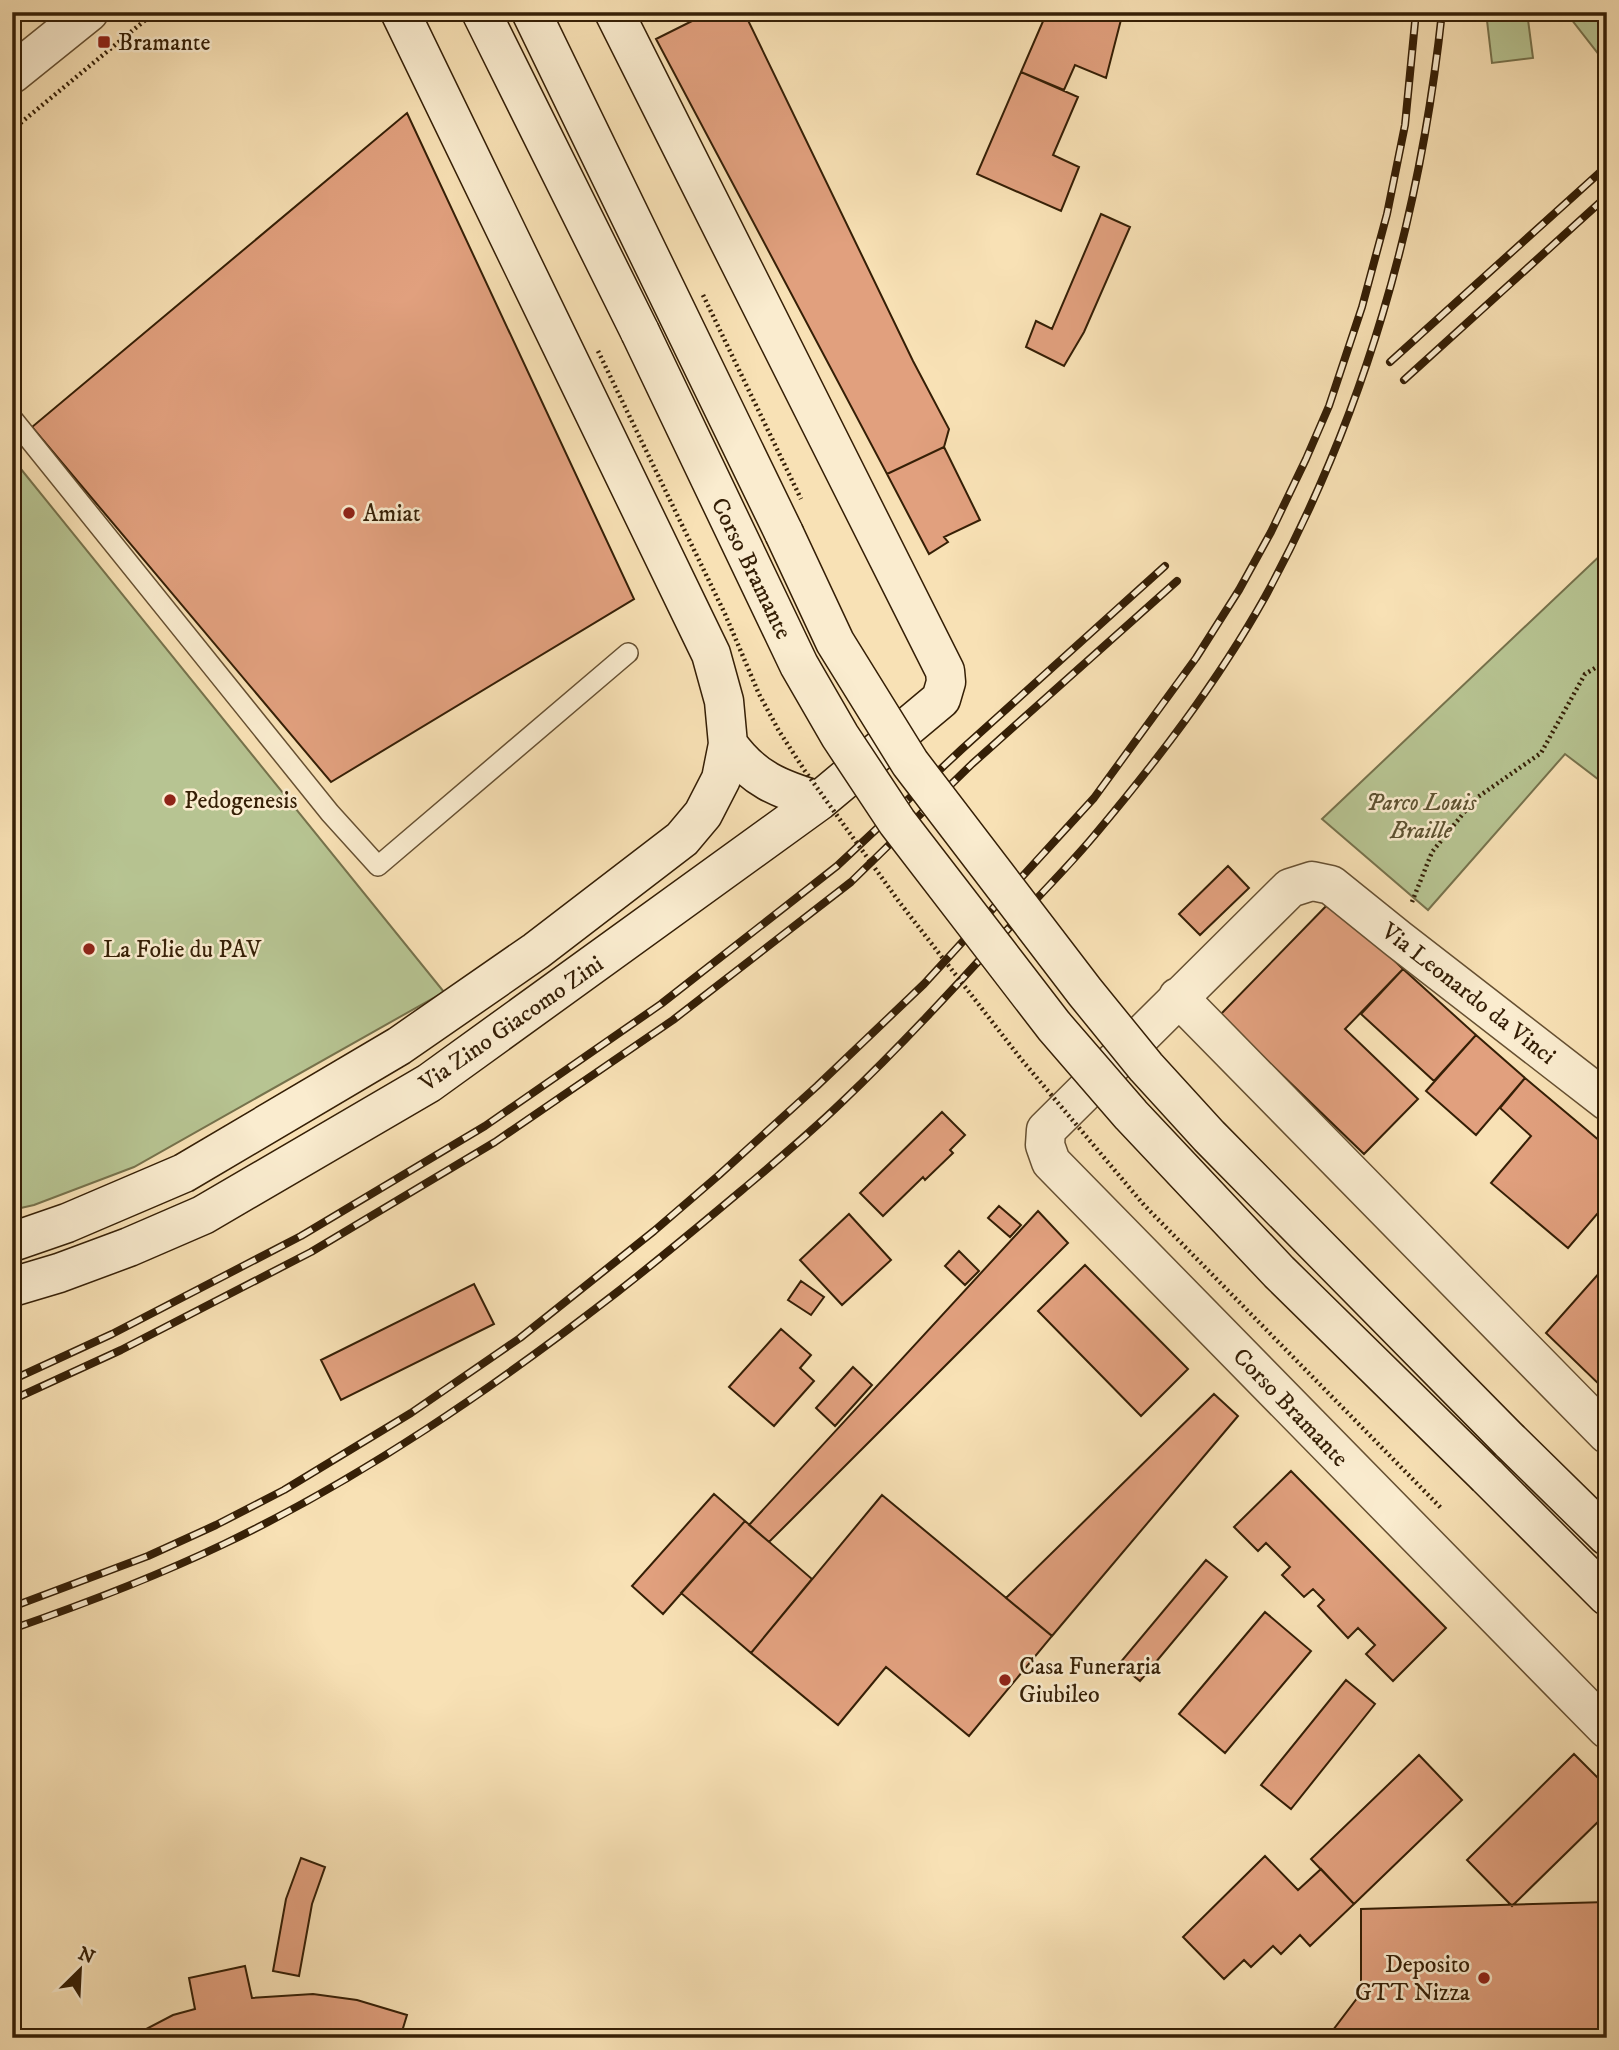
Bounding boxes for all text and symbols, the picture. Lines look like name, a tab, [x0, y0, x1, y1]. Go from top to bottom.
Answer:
place label: Bramante	[118, 28, 211, 58]
marker: Bramante	[96, 34, 112, 50]
street label: Corso Bramante	[704, 493, 798, 644]
place label: Amiat	[363, 499, 421, 529]
marker: Amiat	[341, 505, 357, 521]
place label: Pedogenesis	[184, 786, 297, 816]
park label: Parco Louis Braille	[1366, 788, 1477, 846]
marker: Pedogenesis	[162, 792, 178, 808]
street label: Via Leonardo da Vinci	[1374, 916, 1562, 1071]
place label: La Folie du PAV	[103, 935, 262, 965]
marker: La Folie du PAV	[81, 941, 97, 957]
street label: Via Zino Giacomo Zini	[413, 949, 609, 1099]
street label: Corso Bramante	[1226, 1342, 1355, 1473]
place label: Casa Funeraria Giubileo	[1019, 1652, 1162, 1710]
marker: Casa Funeraria Giubileo	[997, 1672, 1013, 1688]
north arrow	[46, 1934, 116, 2004]
text: N	[74, 1942, 98, 1970]
place label: Deposito GTT Nizza	[1355, 1950, 1471, 2008]
marker: Deposito GTT Nizza	[1476, 1970, 1492, 1986]

